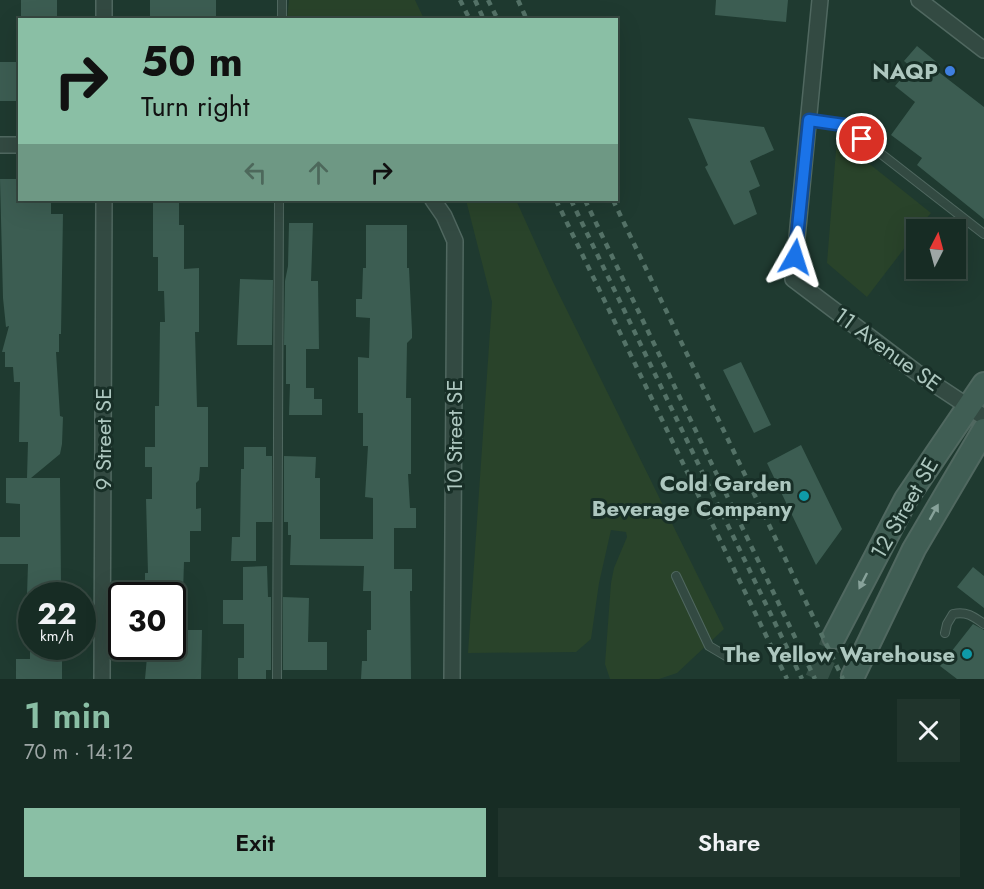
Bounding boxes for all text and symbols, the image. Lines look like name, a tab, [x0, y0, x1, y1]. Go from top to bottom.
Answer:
text: 50 m	[141, 31, 243, 92]
icon: right	[42, 42, 120, 120]
place label: NAQP	[872, 55, 938, 87]
marker: NAQP	[943, 64, 957, 78]
text: Turn right	[141, 87, 249, 126]
pin	[836, 113, 887, 164]
icon: arrive	[845, 122, 878, 155]
icon: left	[239, 156, 272, 189]
icon: ahead	[302, 156, 335, 189]
icon: right	[365, 156, 398, 189]
north arrow	[906, 219, 966, 279]
map controls	[906, 219, 966, 279]
position arrow	[763, 225, 827, 289]
street label: 11 Avenue SE	[828, 299, 948, 399]
street label: 10 Street SE	[438, 380, 470, 492]
street label: 9 Street SE	[87, 388, 119, 490]
street label: 12 Street SE	[862, 451, 946, 565]
place label: Cold Garden Beverage Company	[592, 467, 793, 524]
marker: Cold Garden Beverage Company	[797, 489, 811, 503]
one-way arrow	[929, 503, 939, 520]
one-way arrow	[858, 572, 868, 590]
speed limit sign: 30	[108, 582, 186, 660]
text: 22	[37, 592, 77, 635]
text: km/h	[40, 625, 74, 647]
place label: The Yellow Warehouse	[723, 638, 955, 670]
marker: The Yellow Warehouse	[960, 647, 974, 661]
text: 1 min	[24, 689, 111, 741]
button: close	[897, 699, 960, 762]
text: 70 m · 14:12	[24, 738, 133, 767]
button: Exit	[24, 808, 486, 877]
button: Share	[498, 808, 960, 877]

